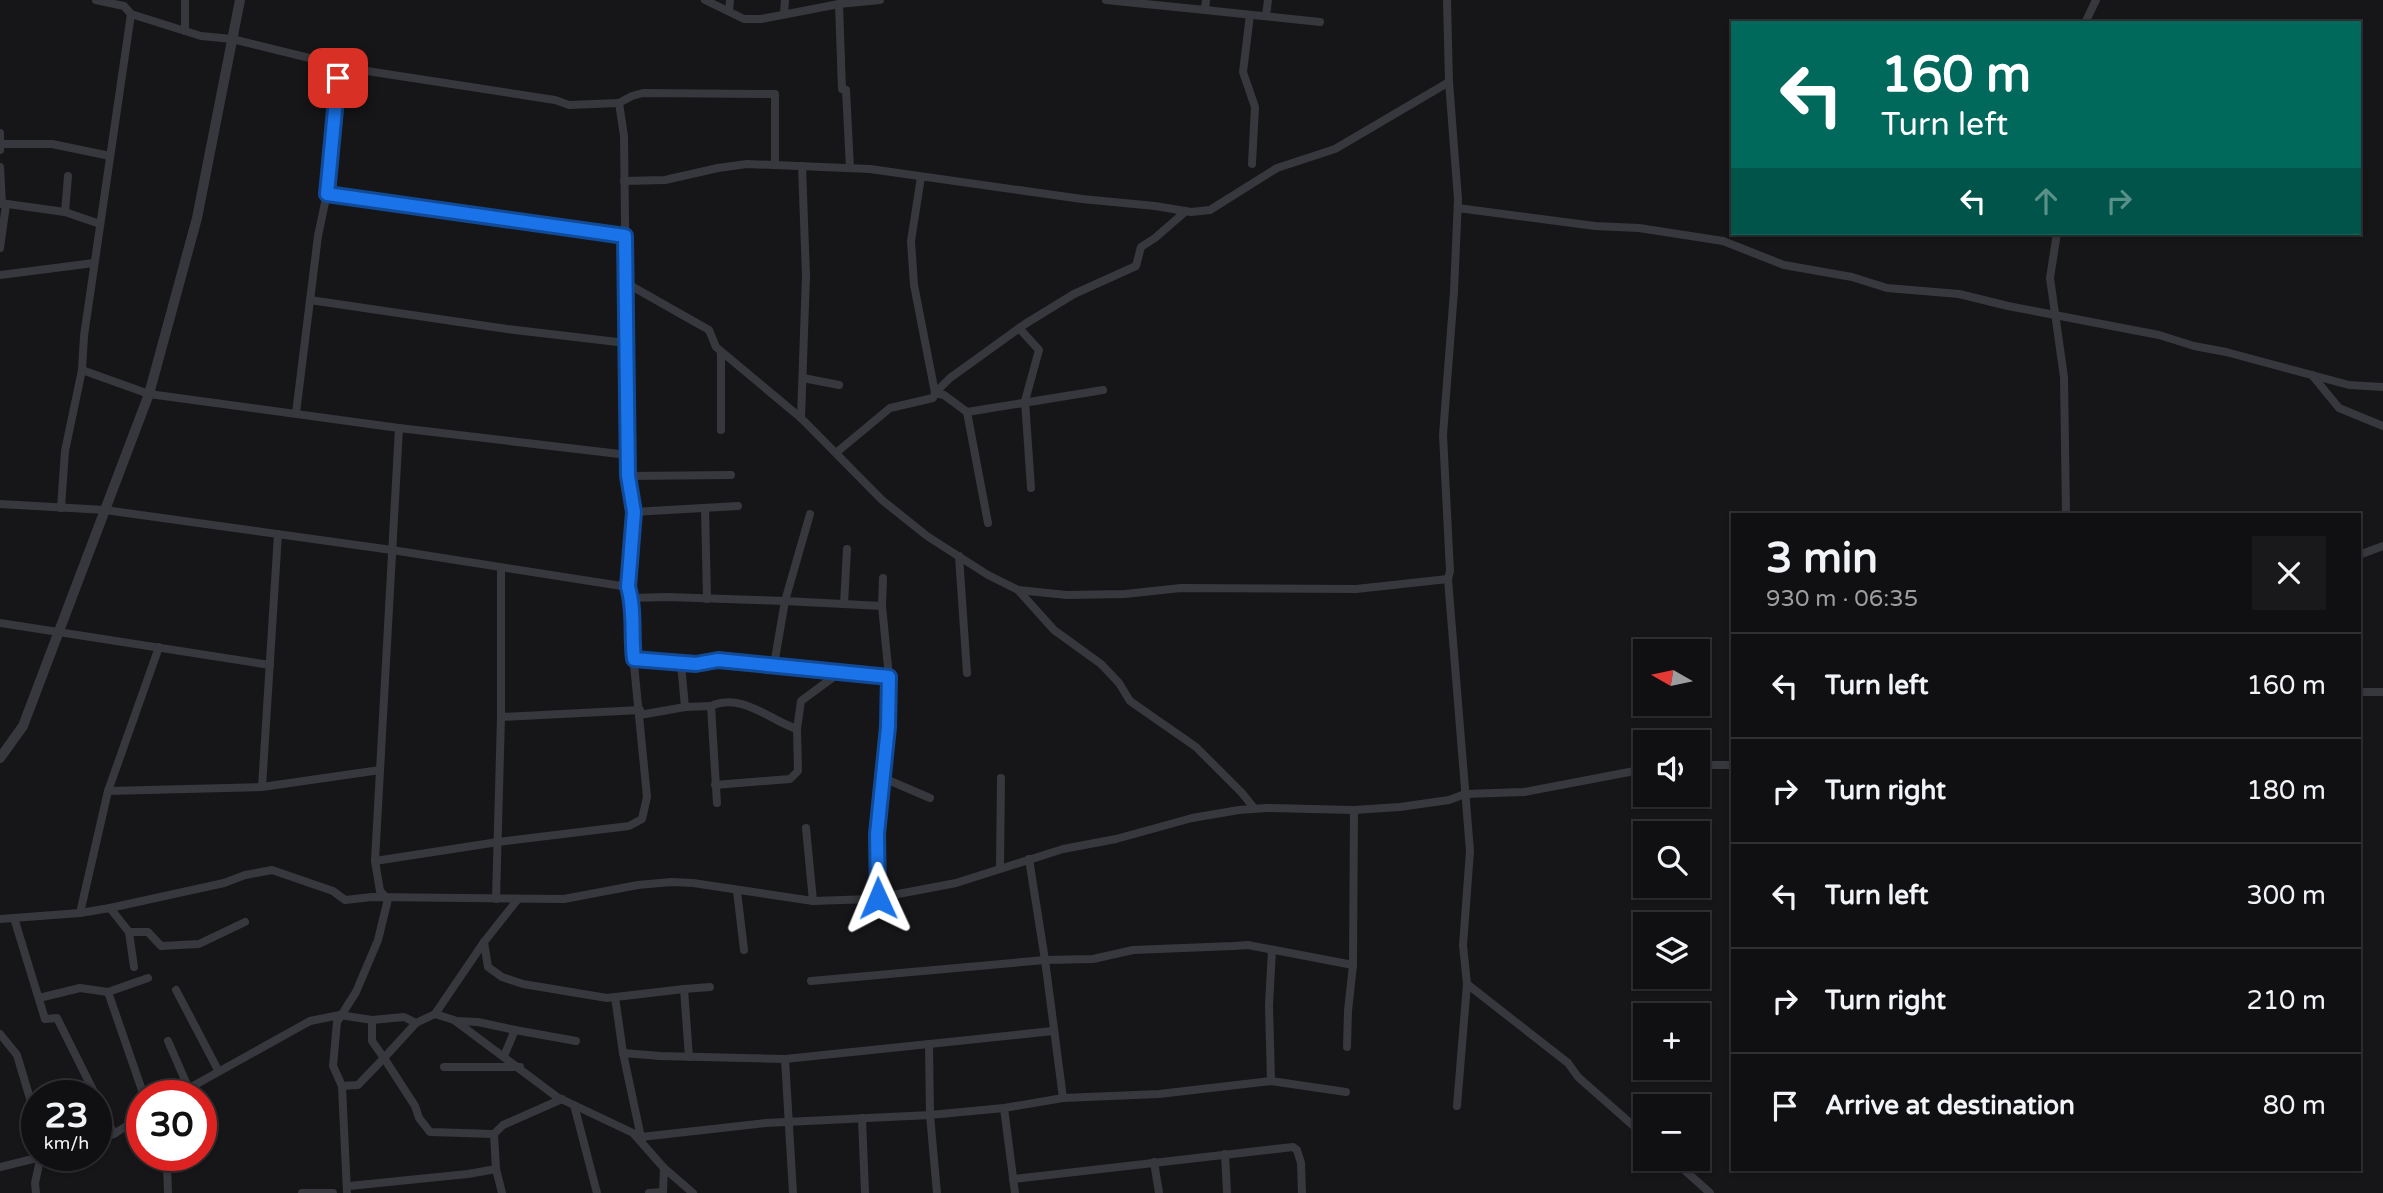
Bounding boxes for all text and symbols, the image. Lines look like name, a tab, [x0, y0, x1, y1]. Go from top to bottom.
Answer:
text: 160 m	[1881, 46, 2031, 105]
pin	[308, 48, 368, 108]
icon: left	[1766, 49, 1857, 140]
icon: arrive	[319, 59, 357, 97]
text: Turn left	[1881, 106, 2008, 144]
icon: left	[1954, 182, 1992, 220]
icon: ahead	[2027, 182, 2065, 220]
icon: right	[2100, 182, 2138, 220]
text: 3 min	[1766, 533, 1878, 584]
button: close	[2252, 536, 2326, 610]
text: 930 m · 06:35	[1766, 585, 1918, 613]
north arrow	[1633, 639, 1710, 716]
map controls	[1633, 639, 1710, 1171]
icon: left	[1766, 667, 1804, 705]
text: Turn left	[1825, 670, 1928, 701]
text: 160 m	[2246, 670, 2326, 701]
button: sound	[1633, 730, 1710, 807]
icon: right	[1766, 772, 1804, 810]
text: Turn right	[1825, 775, 1946, 806]
text: 180 m	[2246, 775, 2326, 806]
button: search	[1633, 821, 1710, 898]
position arrow	[841, 861, 915, 935]
icon: left	[1766, 877, 1804, 915]
text: Turn left	[1825, 880, 1928, 911]
text: 300 m	[2246, 880, 2326, 911]
button: layers	[1633, 912, 1710, 989]
icon: right	[1766, 982, 1804, 1020]
text: Turn right	[1825, 985, 1946, 1016]
text: 210 m	[2246, 985, 2326, 1016]
button: +	[1633, 1003, 1710, 1080]
speed limit sign: 30	[126, 1080, 217, 1171]
icon: arrive	[1766, 1087, 1804, 1125]
text: Arrive at destination	[1825, 1090, 2075, 1121]
text: 80 m	[2263, 1090, 2326, 1121]
button: −	[1633, 1094, 1710, 1171]
text: 23	[45, 1095, 88, 1137]
text: km/h	[44, 1132, 89, 1154]

